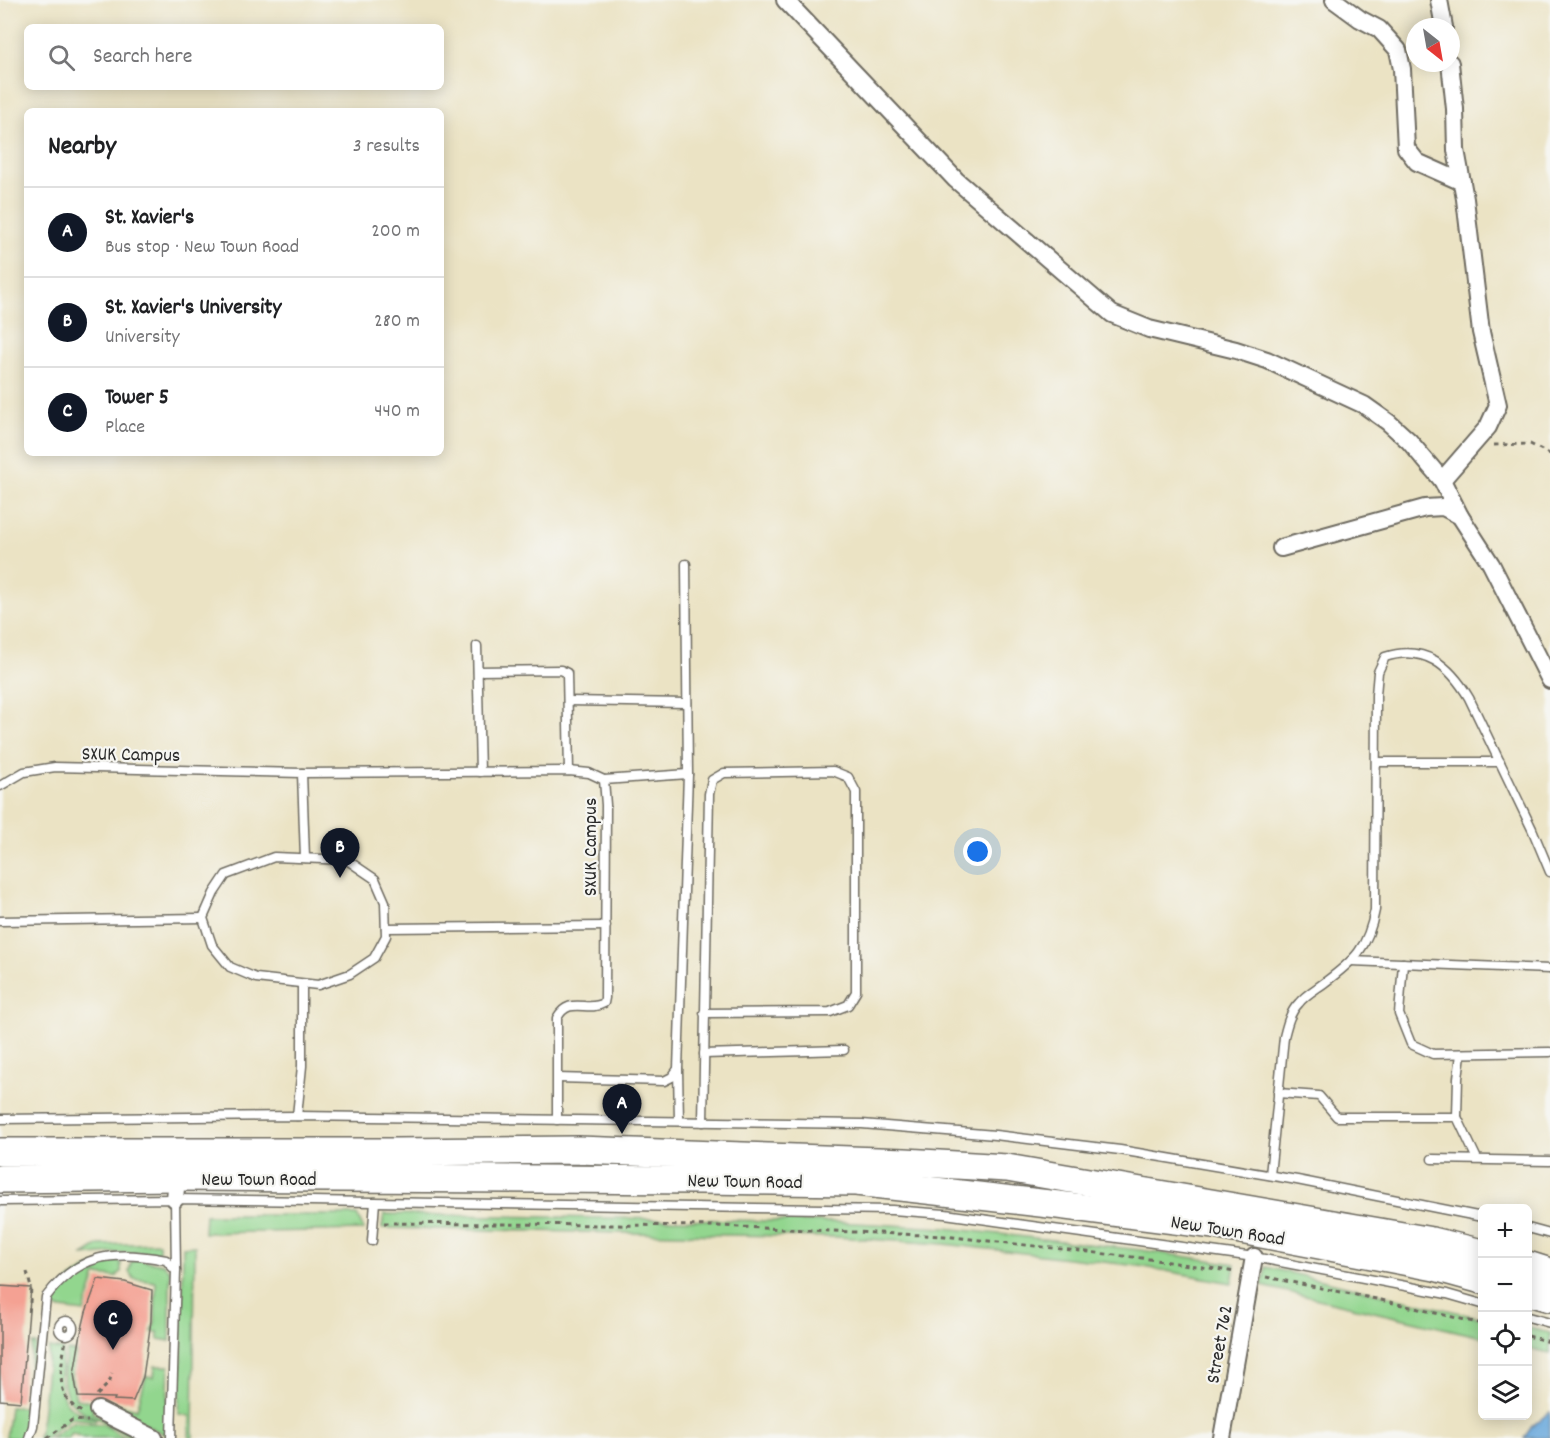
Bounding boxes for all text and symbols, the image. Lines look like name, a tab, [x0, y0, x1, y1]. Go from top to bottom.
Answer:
north arrow	[1406, 18, 1460, 72]
search box	[24, 24, 444, 90]
icon: search	[45, 41, 78, 74]
text: Search here	[93, 42, 192, 73]
text: Nearby	[48, 129, 116, 166]
text: 3 results	[353, 133, 420, 161]
text: St. Xavier's	[105, 203, 194, 234]
text: A	[62, 218, 73, 246]
text: 200 m	[371, 218, 420, 246]
text: Bus stop · New Town Road	[105, 234, 299, 262]
text: St. Xavier's University	[105, 293, 281, 324]
text: B	[63, 308, 72, 336]
text: 280 m	[374, 308, 420, 336]
text: University	[105, 324, 180, 352]
text: Tower 5	[105, 383, 169, 414]
text: C	[63, 398, 72, 426]
text: 440 m	[374, 398, 420, 426]
text: Place	[105, 414, 145, 442]
street label: SXUK Campus	[81, 741, 180, 771]
street label: SXUK Campus	[578, 798, 606, 896]
pin: B	[320, 828, 360, 878]
your location	[963, 837, 992, 866]
pin: A	[602, 1084, 642, 1134]
street label: New Town Road	[201, 1167, 317, 1195]
street label: New Town Road	[687, 1168, 803, 1198]
map controls	[1478, 1204, 1532, 1420]
button: +	[1478, 1204, 1532, 1258]
street label: New Town Road	[1168, 1209, 1287, 1255]
button: −	[1478, 1258, 1532, 1312]
pin: C	[94, 1300, 132, 1350]
street label: Street 762	[1200, 1303, 1242, 1386]
button: locate	[1478, 1312, 1532, 1366]
button: layers	[1478, 1366, 1532, 1420]

